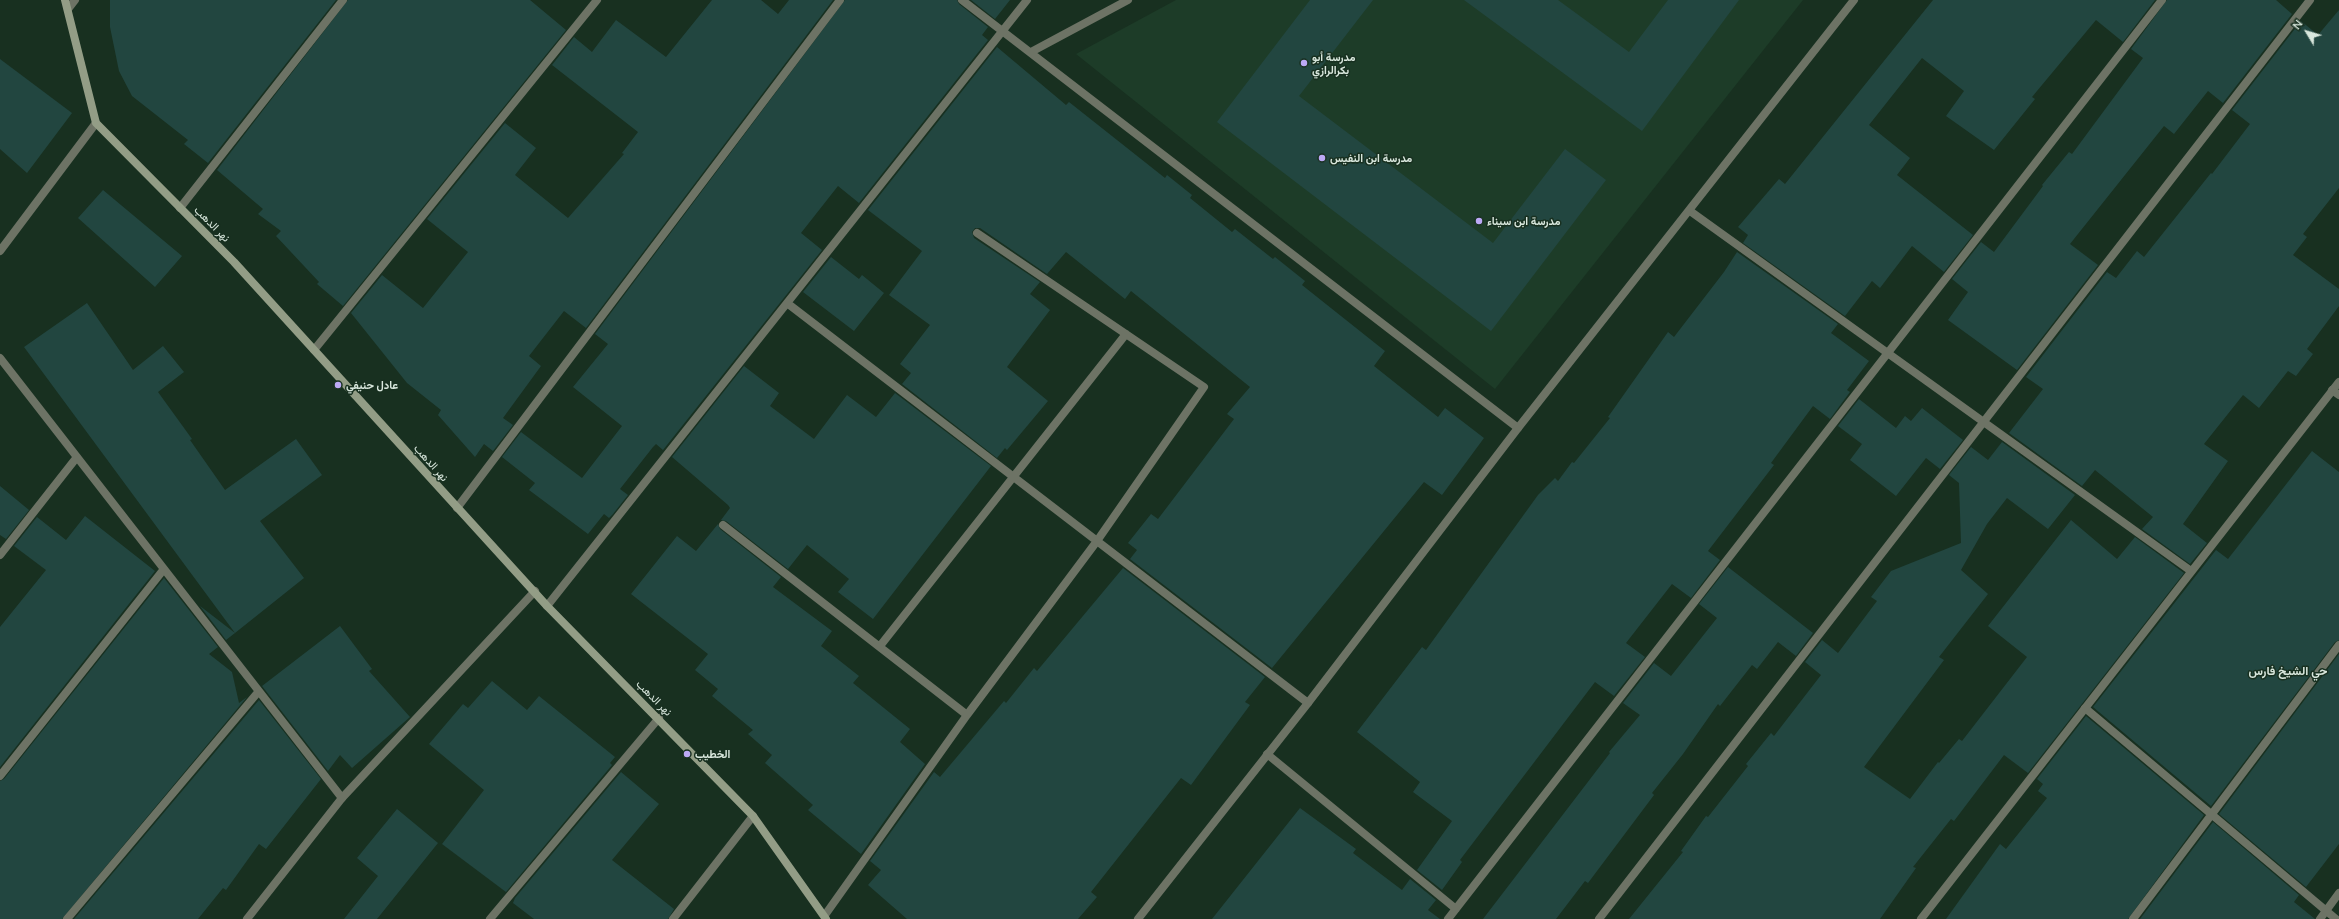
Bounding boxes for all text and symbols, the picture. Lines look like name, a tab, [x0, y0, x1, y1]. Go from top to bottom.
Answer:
north arrow	[2287, 12, 2327, 52]
text: N	[2289, 17, 2305, 32]
place label: مدرسة أبو بكرالرازي	[1312, 50, 1356, 76]
marker: مدرسة أبو بكرالرازي	[1299, 58, 1309, 68]
place label: مدرسة ابن النفيس	[1330, 151, 1412, 165]
marker: مدرسة ابن النفيس	[1317, 153, 1327, 163]
street label: نهر الدهب	[191, 203, 233, 245]
place label: مدرسة ابن سيناء	[1487, 214, 1561, 228]
marker: مدرسة ابن سيناء	[1474, 216, 1484, 226]
place label: عادل حنيفي	[346, 378, 398, 392]
marker: عادل حنيفي	[333, 380, 343, 390]
street label: نهر الدهب	[411, 442, 451, 484]
district label: حي الشيخ فارس	[2249, 664, 2327, 678]
street label: نهر الدهب	[633, 677, 675, 719]
place label: الخطيب	[695, 747, 730, 761]
marker: الخطيب	[682, 749, 692, 759]

